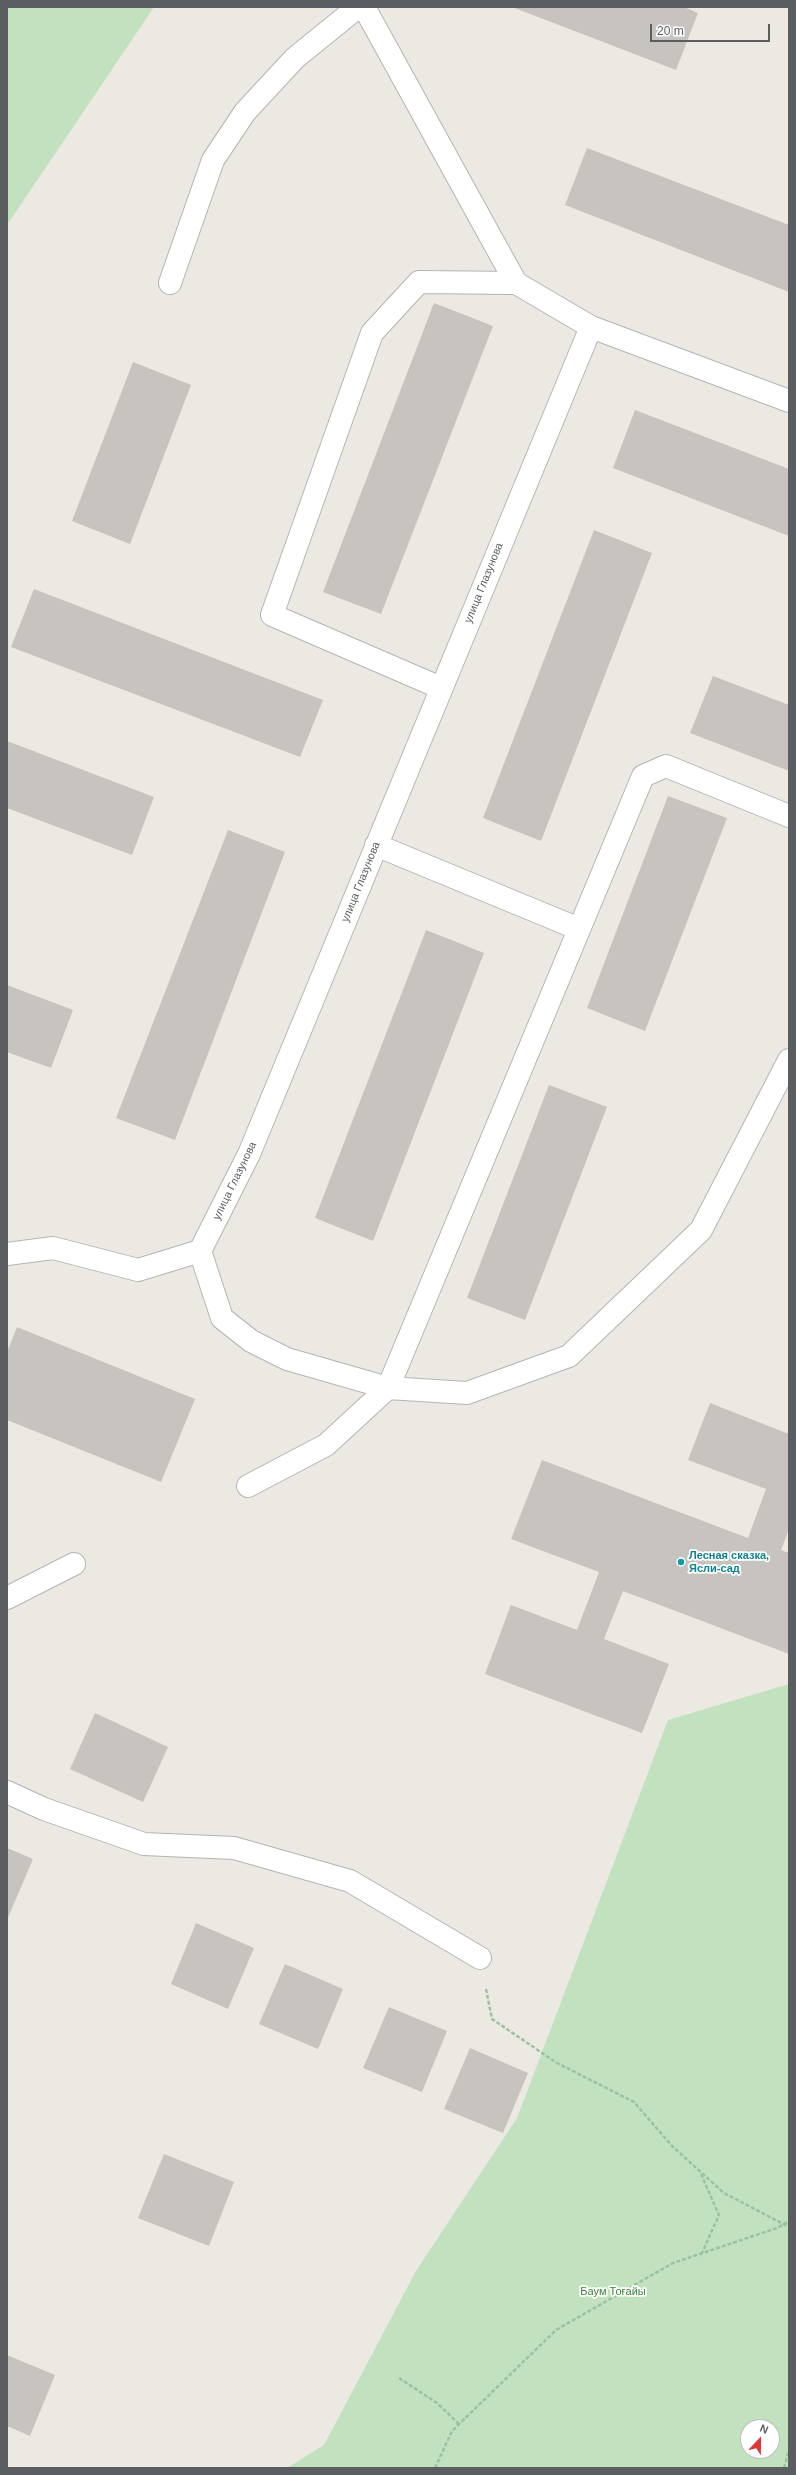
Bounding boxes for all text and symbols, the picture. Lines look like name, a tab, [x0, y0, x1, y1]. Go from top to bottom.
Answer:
scale bar	[652, 16, 772, 42]
text: 20 m	[657, 24, 684, 38]
street label: улица Глазунова	[462, 541, 506, 625]
street label: улица Глазунова	[339, 840, 383, 924]
street label: улица Глазунова	[210, 1140, 260, 1222]
place label: Лесная сказка, Ясли-сад	[689, 1549, 769, 1575]
marker: Лесная сказка, Ясли-сад	[676, 1557, 686, 1567]
park label: Баум Тоғайы	[580, 2285, 646, 2299]
north arrow	[740, 2419, 780, 2459]
text: N	[758, 2422, 770, 2436]

